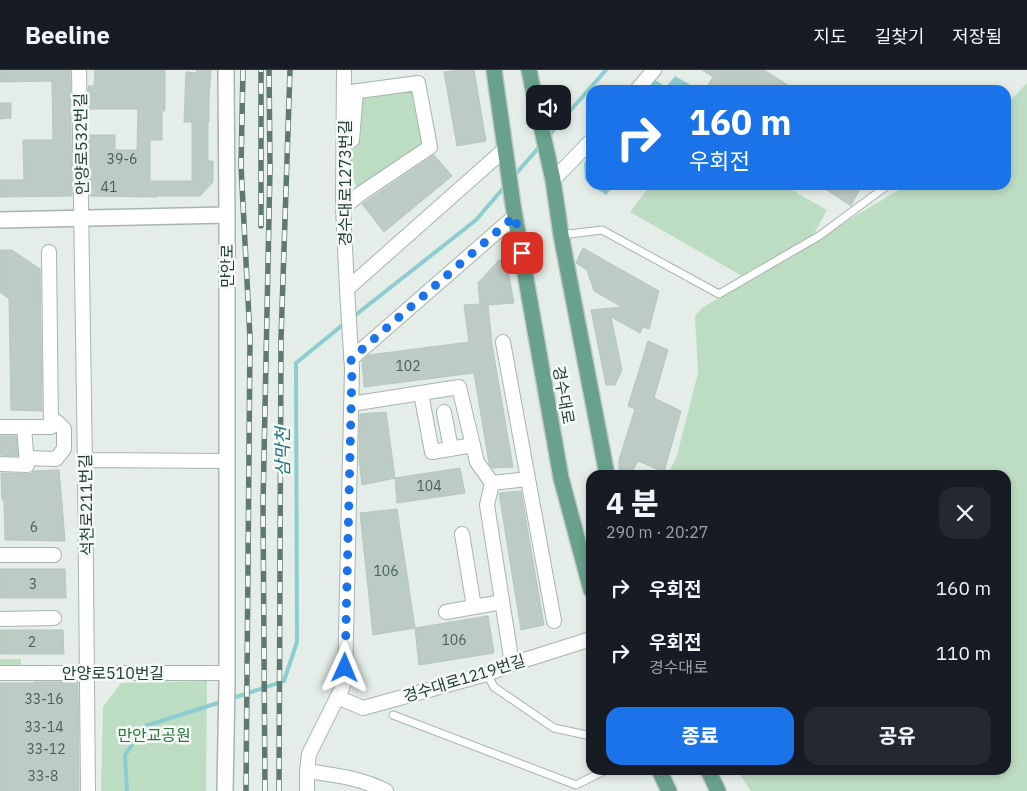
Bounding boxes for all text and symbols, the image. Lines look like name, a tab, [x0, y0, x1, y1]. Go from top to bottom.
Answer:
text: Beeline	[25, 19, 110, 51]
text: 지도	[814, 25, 847, 48]
text: 길찾기	[875, 25, 924, 48]
text: 저장됨	[952, 25, 1002, 48]
map controls	[526, 85, 571, 130]
button: sound	[526, 85, 571, 130]
street label: 안양로532번길	[70, 93, 92, 195]
text: 160 m	[689, 99, 792, 145]
icon: right	[606, 105, 671, 170]
street label: 경수대로1273번길	[335, 120, 355, 246]
text: 우회전	[689, 146, 750, 175]
house number: 39-6	[107, 150, 137, 168]
house number: 41	[101, 178, 117, 196]
pin	[501, 232, 543, 274]
icon: arrive	[508, 239, 536, 267]
street label: 만안로	[217, 244, 237, 288]
house number: 102	[395, 357, 421, 375]
street label: 경수대로	[549, 364, 579, 426]
water label: 삼막천	[271, 425, 294, 477]
street label: 석천로211번길	[75, 454, 97, 556]
house number: 104	[416, 477, 442, 495]
text: 4 분	[606, 483, 659, 522]
button: close	[939, 487, 991, 539]
house number: 6	[30, 518, 38, 536]
text: 290 m · 20:27	[606, 522, 708, 542]
house number: 106	[373, 562, 399, 580]
icon: right	[606, 574, 634, 602]
house number: 3	[29, 575, 37, 593]
text: 160 m	[936, 576, 991, 600]
text: 우회전	[649, 577, 701, 601]
text: 우회전	[649, 630, 701, 654]
house number: 106	[441, 631, 467, 649]
house number: 2	[28, 633, 36, 651]
icon: right	[606, 639, 634, 667]
position arrow	[318, 641, 370, 693]
text: 110 m	[936, 641, 991, 665]
street label: 경수대로1219번길	[400, 650, 528, 706]
text: 경수대로	[649, 657, 708, 677]
street label: 안양로510번길	[62, 663, 164, 683]
house number: 33-16	[24, 690, 64, 708]
button: 종료	[606, 707, 794, 765]
button: 공유	[804, 707, 991, 765]
house number: 33-14	[24, 718, 64, 736]
park label: 만안교공원	[117, 725, 191, 745]
house number: 33-12	[26, 740, 66, 758]
house number: 33-8	[28, 767, 58, 785]

